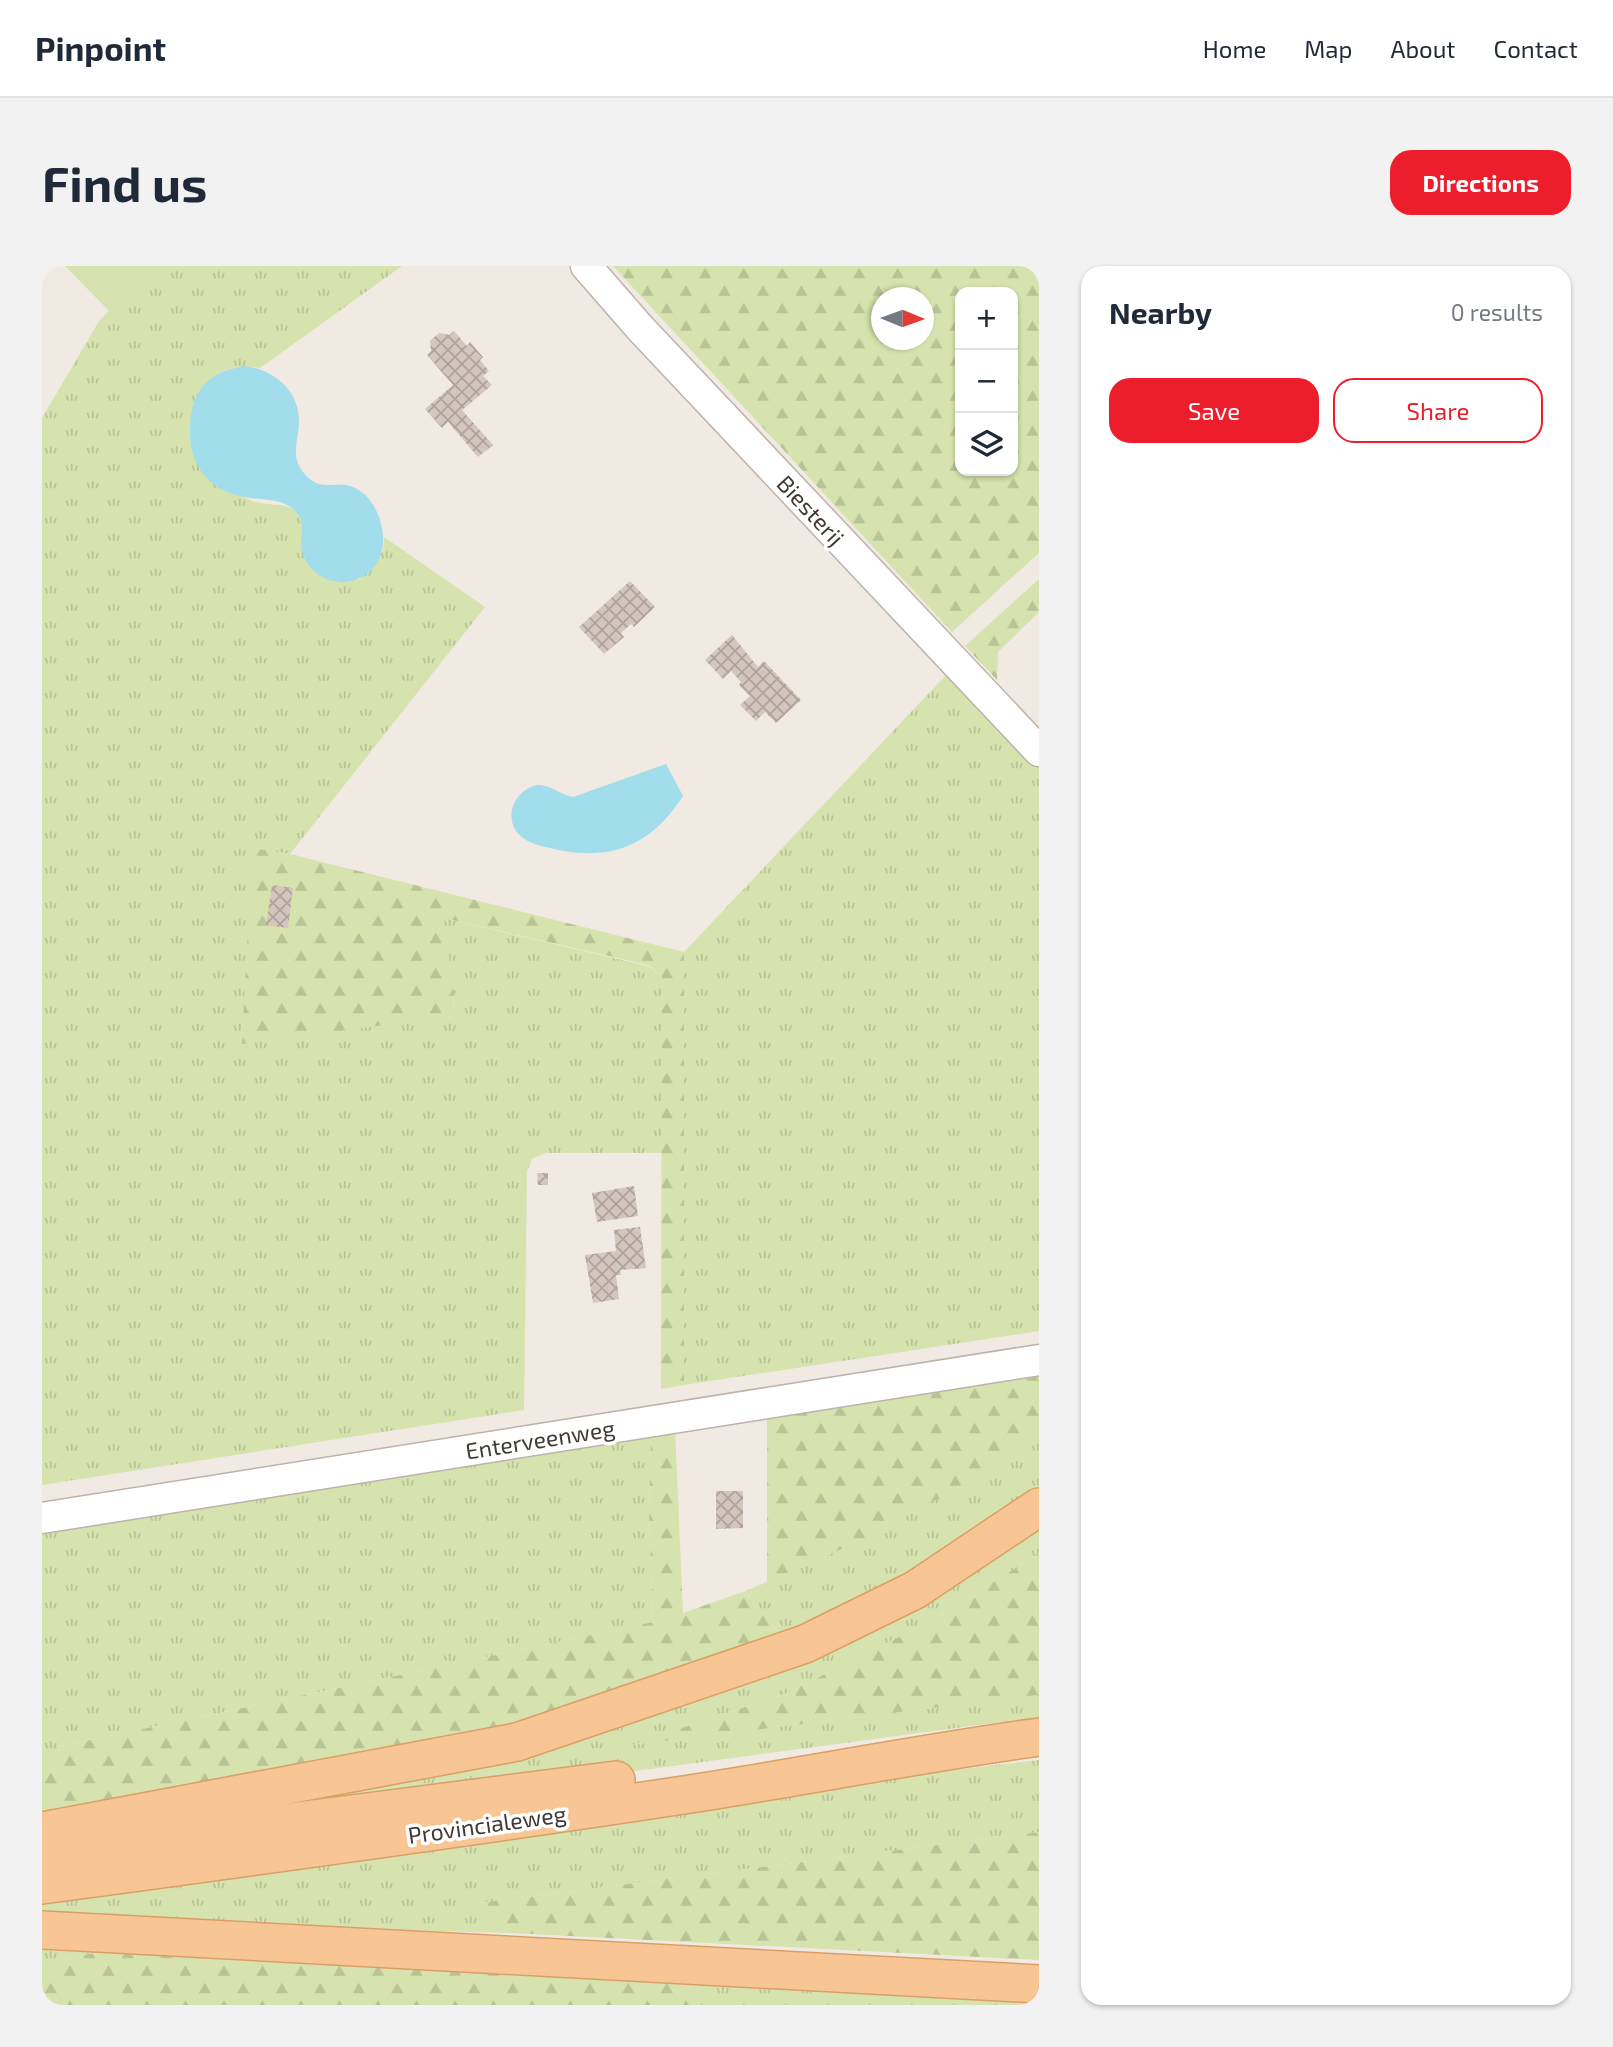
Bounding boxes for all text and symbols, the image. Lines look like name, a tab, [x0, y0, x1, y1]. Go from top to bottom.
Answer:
text: Pinpoint	[35, 28, 166, 68]
text: Home	[1203, 34, 1266, 63]
text: Map	[1304, 34, 1352, 63]
text: About	[1390, 34, 1456, 63]
text: Contact	[1494, 34, 1578, 63]
button: Directions	[1390, 150, 1571, 215]
text: Find us	[42, 153, 207, 212]
north arrow	[871, 287, 934, 350]
map controls	[955, 287, 1018, 476]
button: +	[955, 287, 1018, 350]
text: Nearby	[1109, 294, 1212, 330]
text: 0 results	[1451, 298, 1543, 326]
button: −	[955, 350, 1018, 413]
button: Save	[1109, 378, 1319, 443]
button: Share	[1333, 378, 1543, 443]
button: layers	[955, 413, 1018, 476]
street label: Biesterij	[772, 469, 850, 551]
street label: Enterveenweg	[463, 1413, 617, 1465]
street label: Provincialeweg	[406, 1799, 568, 1849]

